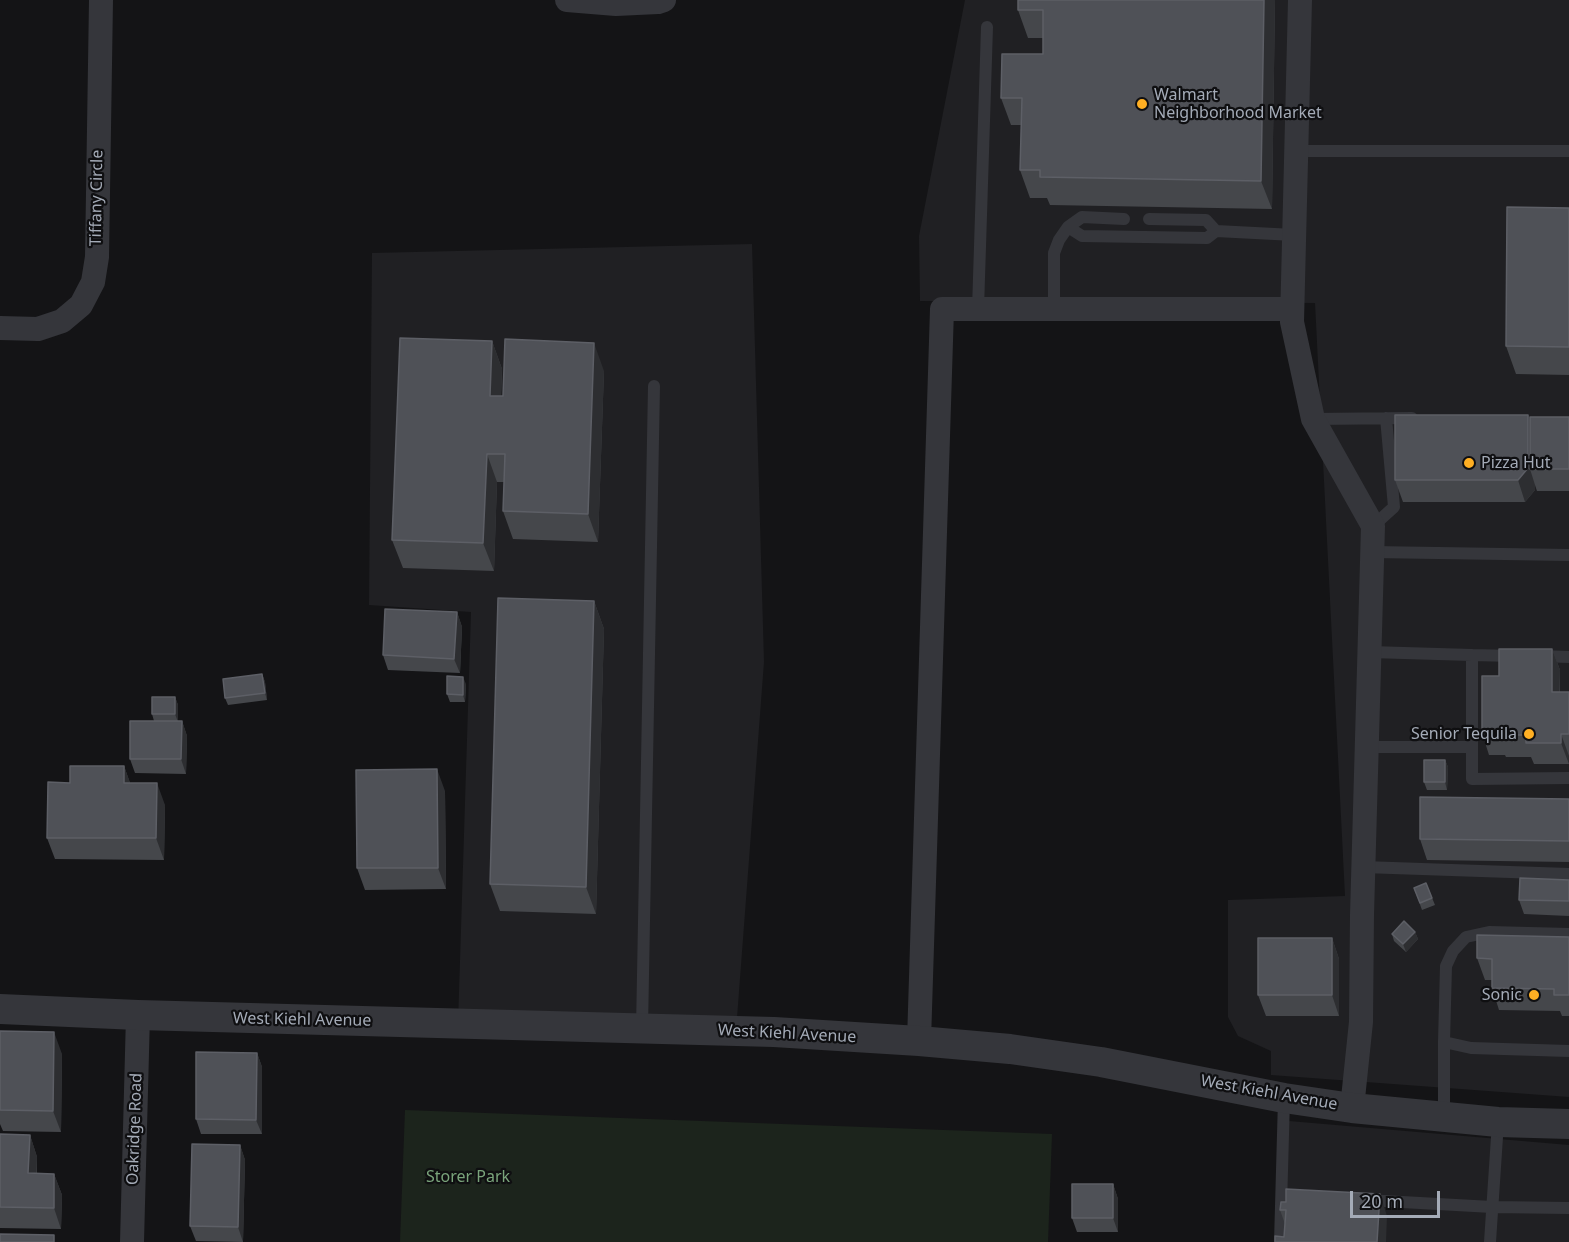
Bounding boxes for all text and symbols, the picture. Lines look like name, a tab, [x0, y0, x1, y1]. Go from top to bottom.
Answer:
place label: Walmart Neighborhood Market	[1154, 85, 1322, 123]
marker: Walmart Neighborhood Market	[1135, 97, 1149, 111]
street label: Tiffany Circle	[87, 150, 107, 246]
place label: Pizza Hut	[1481, 453, 1551, 473]
marker: Pizza Hut	[1462, 456, 1476, 470]
place label: Senior Tequila	[1411, 724, 1517, 744]
marker: Senior Tequila	[1522, 727, 1536, 741]
place label: Sonic	[1482, 985, 1522, 1005]
marker: Sonic	[1527, 988, 1541, 1002]
street label: West Kiehl Avenue	[233, 1009, 371, 1031]
street label: West Kiehl Avenue	[717, 1021, 857, 1047]
street label: West Kiehl Avenue	[1199, 1072, 1339, 1114]
street label: Oakridge Road	[123, 1073, 147, 1185]
park label: Storer Park	[426, 1167, 510, 1187]
scale bar	[1353, 1179, 1443, 1217]
text: 20 m	[1361, 1189, 1403, 1213]

